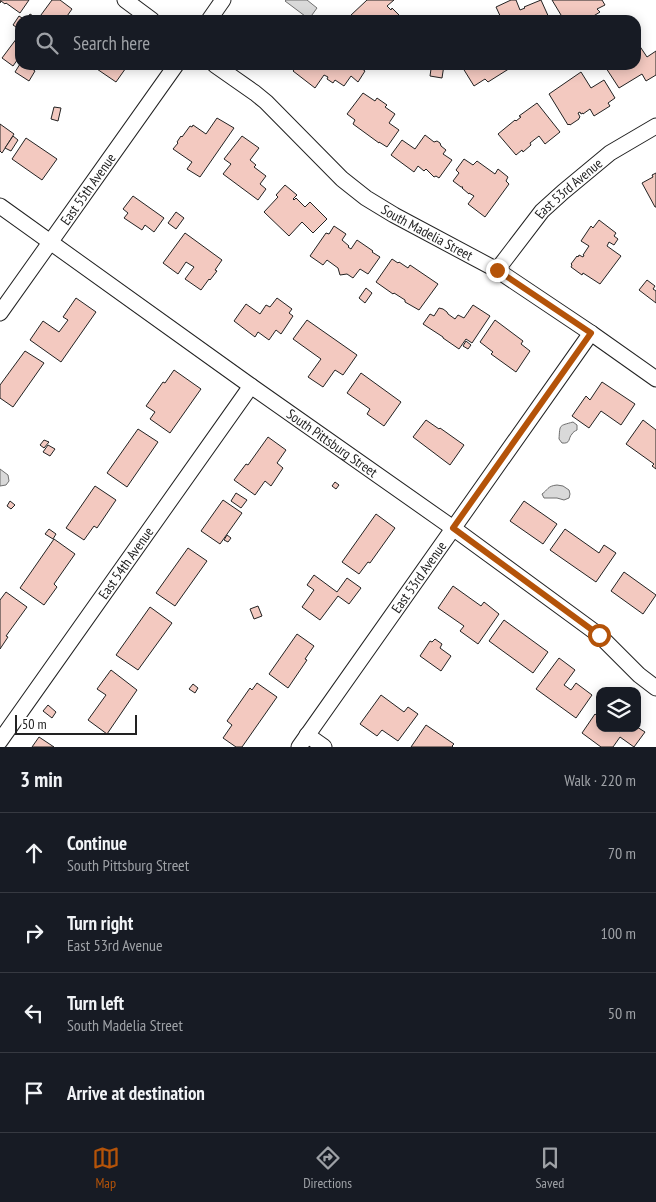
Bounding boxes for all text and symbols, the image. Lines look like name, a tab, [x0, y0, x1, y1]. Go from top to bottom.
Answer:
search box	[15, 15, 641, 70]
icon: search	[33, 29, 61, 57]
text: Search here	[73, 31, 150, 55]
street label: East 55th Avenue	[56, 149, 120, 228]
street label: East 53rd Avenue	[531, 154, 606, 222]
street label: South Madelia Street	[378, 200, 476, 265]
route end	[486, 259, 509, 282]
street label: South Pittsburg Street	[283, 405, 381, 481]
street label: East 54th Avenue	[94, 523, 158, 602]
street label: East 53rd Avenue	[387, 537, 451, 616]
route start	[588, 624, 611, 647]
map controls	[596, 687, 641, 732]
button: layers	[596, 687, 641, 732]
scale bar	[15, 712, 138, 735]
text: 50 m	[22, 715, 47, 733]
text: 3 min	[20, 766, 62, 793]
text: Walk · 220 m	[564, 770, 636, 790]
text: Continue	[67, 831, 127, 855]
icon: ahead	[20, 839, 48, 867]
text: 70 m	[608, 843, 636, 863]
text: South Pittsburg Street	[67, 855, 189, 875]
text: Turn right	[67, 911, 133, 935]
icon: right	[20, 919, 48, 947]
text: 100 m	[601, 923, 636, 943]
text: East 53rd Avenue	[67, 935, 163, 955]
text: Turn left	[67, 991, 124, 1015]
icon: left	[20, 999, 48, 1027]
text: 50 m	[608, 1003, 636, 1023]
text: South Madelia Street	[67, 1015, 183, 1035]
icon: arrive	[20, 1079, 48, 1107]
text: Arrive at destination	[67, 1081, 205, 1105]
tab: Map	[92, 1144, 120, 1192]
tab: Directions	[303, 1144, 352, 1192]
tab: Saved	[535, 1144, 564, 1192]

